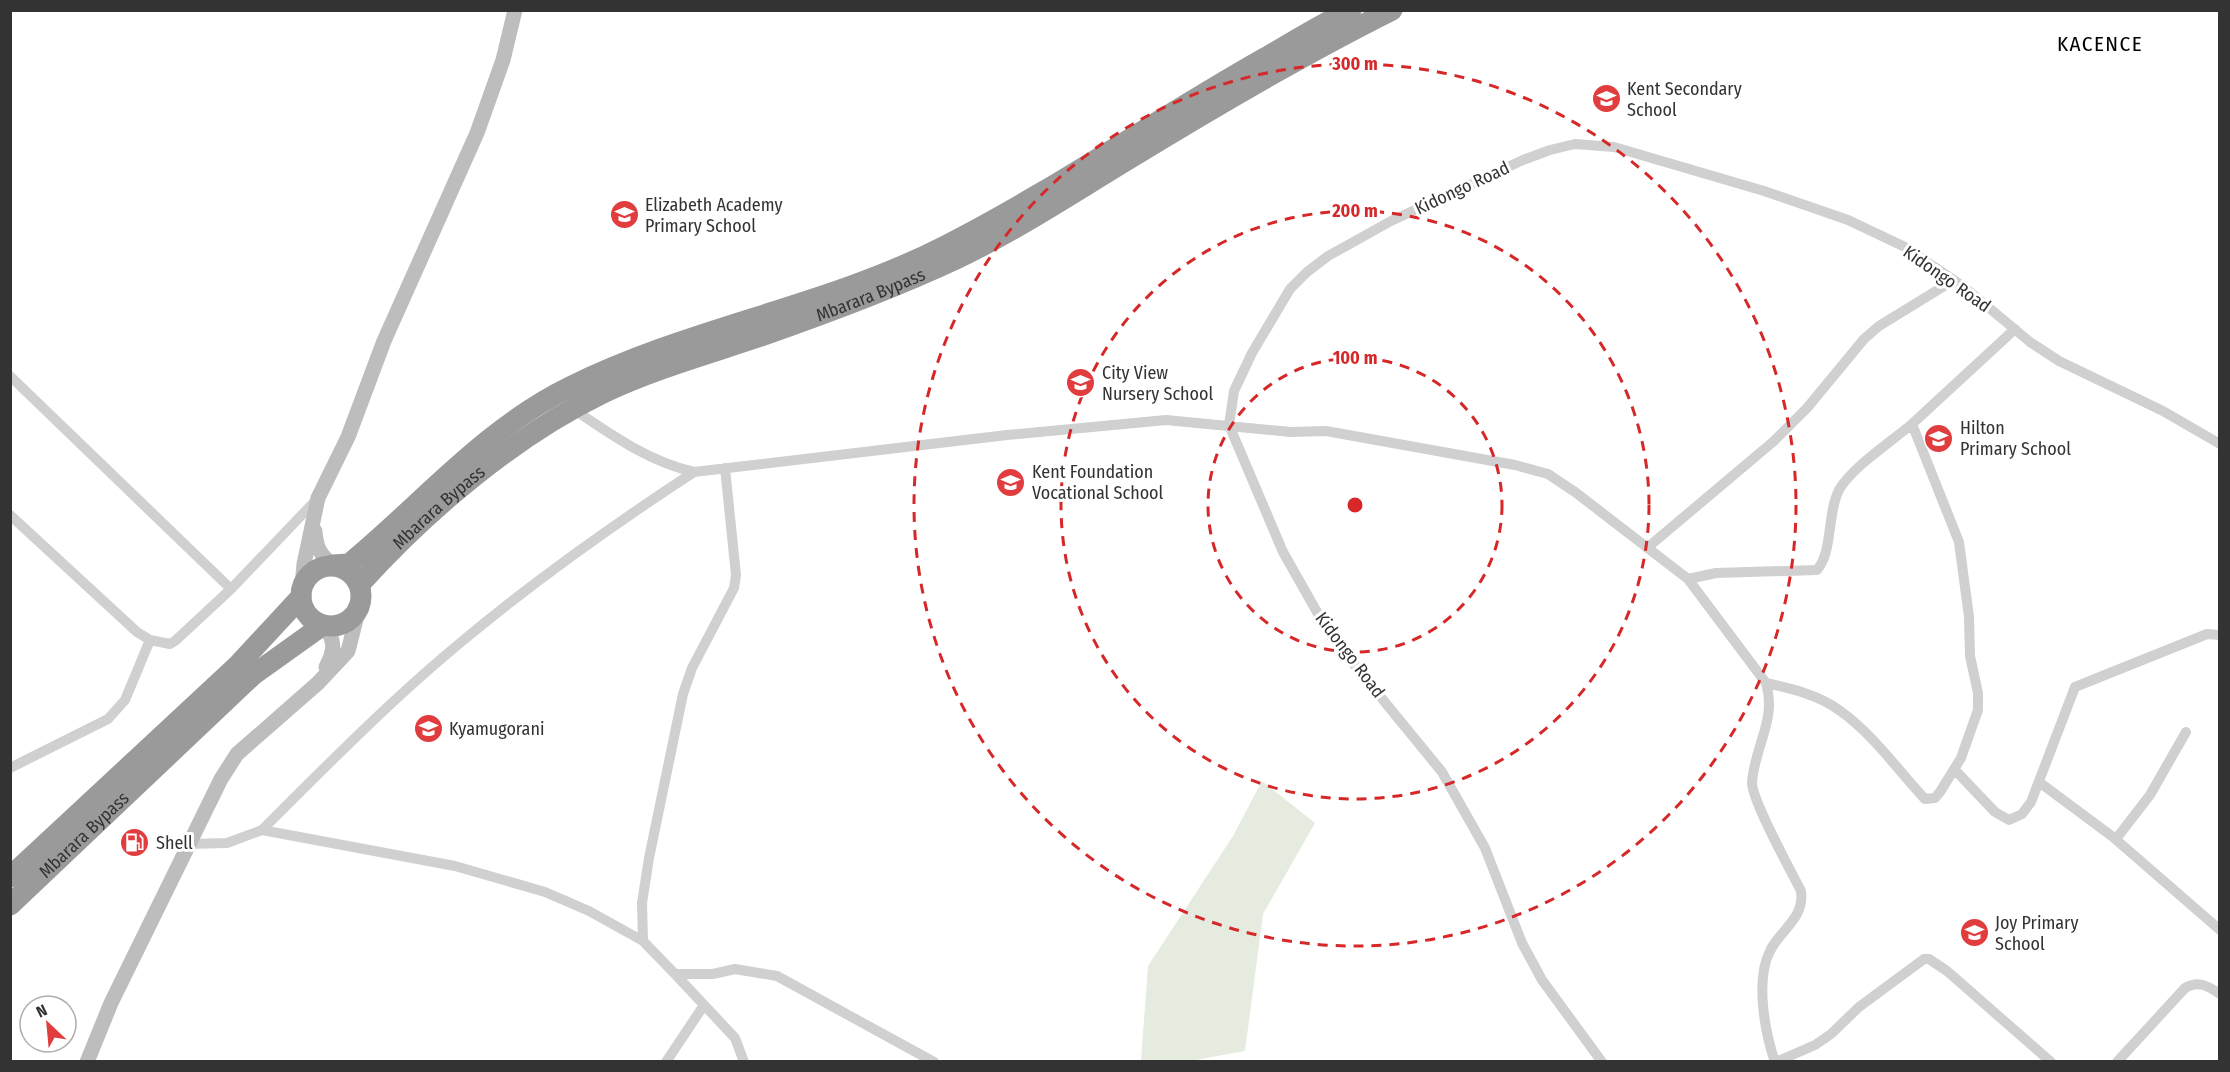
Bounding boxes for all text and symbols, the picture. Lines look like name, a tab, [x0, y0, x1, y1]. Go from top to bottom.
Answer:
district label: KACENCE	[2057, 31, 2143, 57]
text: 300 m	[1331, 53, 1378, 75]
place label: Kent Secondary School	[1627, 78, 1742, 121]
school or university icon: Kent Secondary School	[1590, 83, 1622, 115]
street label: Kidongo Road	[1411, 157, 1513, 219]
place label: Elizabeth Academy Primary School	[645, 194, 782, 237]
school or university icon: Elizabeth Academy Primary School	[608, 199, 640, 231]
text: 200 m	[1331, 200, 1378, 222]
street label: Kidongo Road	[1899, 241, 1995, 317]
street label: Mbarara Bypass	[813, 263, 929, 326]
text: 100 m	[1333, 347, 1377, 369]
place label: City View Nursery School	[1102, 362, 1214, 405]
school or university icon: City View Nursery School	[1065, 367, 1097, 399]
place label: Hilton Primary School	[1960, 417, 2071, 460]
school or university icon: Hilton Primary School	[1923, 422, 1955, 454]
street label: Mbarara Bypass	[388, 461, 490, 554]
place label: Kent Foundation Vocational School	[1032, 461, 1164, 504]
school or university icon: Kent Foundation Vocational School	[995, 466, 1027, 498]
centre of rings	[1345, 495, 1365, 515]
street label: Kidongo Road	[1311, 608, 1389, 702]
school or university icon: Kyamugorani	[412, 713, 444, 745]
place label: Kyamugorani	[449, 718, 544, 740]
street label: Mbarara Bypass	[35, 787, 134, 883]
fuel station icon: Shell	[119, 827, 151, 859]
place label: Shell	[156, 832, 193, 854]
place label: Joy Primary School	[1995, 912, 2078, 955]
school or university icon: Joy Primary School	[1958, 917, 1990, 949]
north arrow	[18, 994, 78, 1054]
text: N	[33, 1000, 50, 1022]

